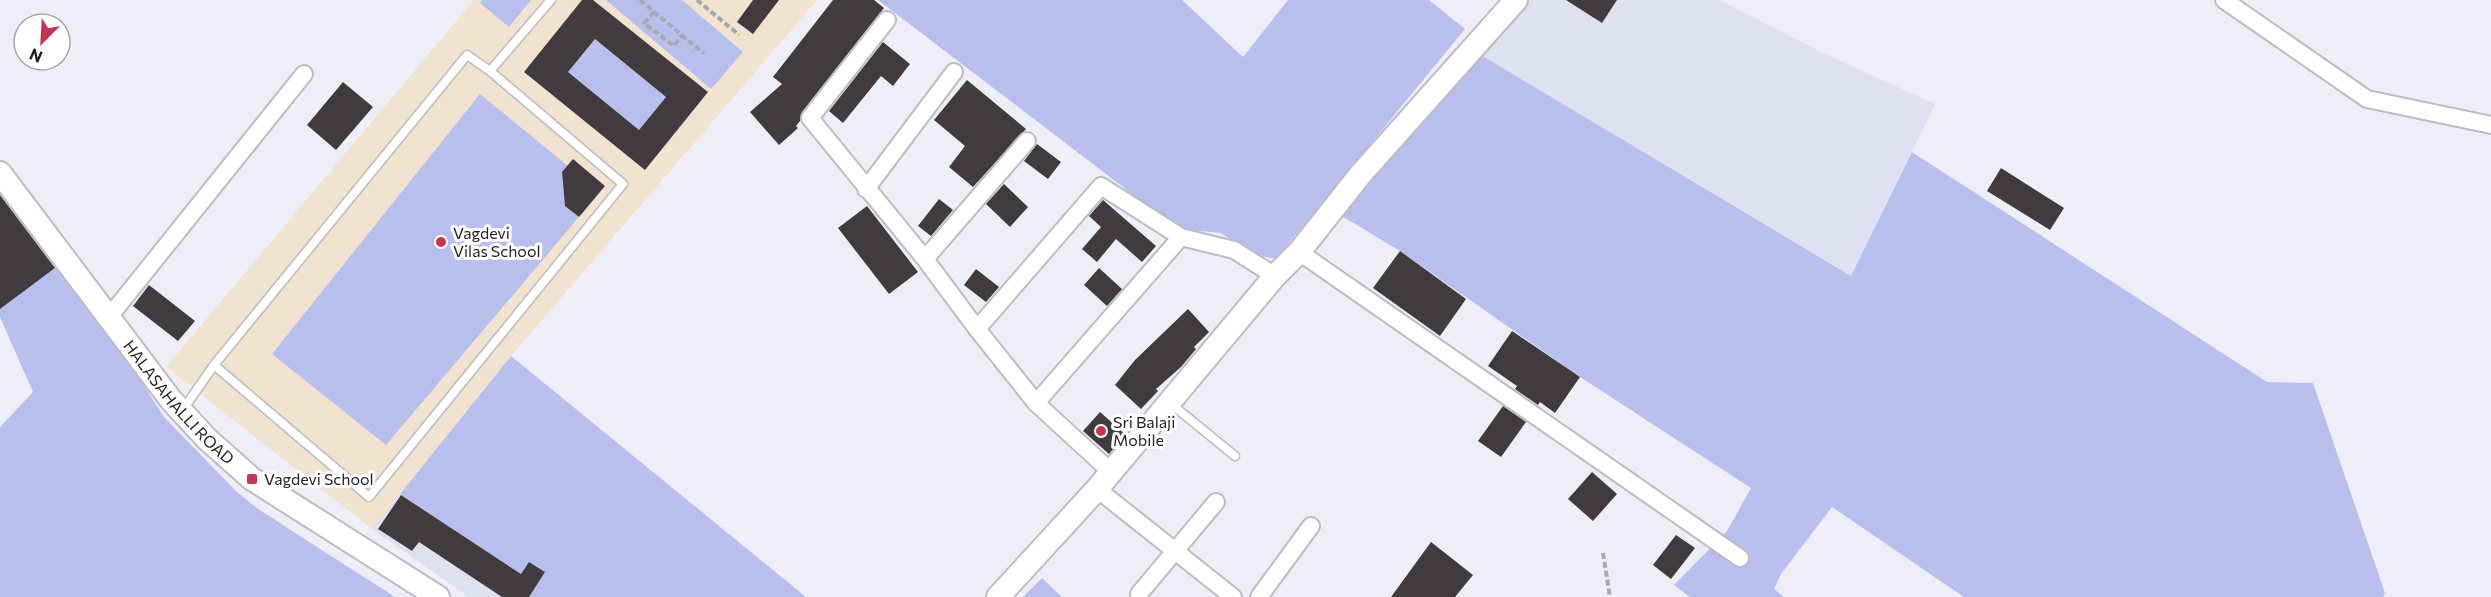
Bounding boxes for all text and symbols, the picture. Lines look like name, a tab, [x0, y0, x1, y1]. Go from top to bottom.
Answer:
north arrow	[12, 12, 72, 72]
text: N	[26, 45, 45, 67]
place label: Vagdevi Vilas School	[453, 223, 541, 260]
marker: Vagdevi Vilas School	[434, 235, 448, 249]
street label: HALASAHALLI ROAD	[120, 336, 238, 468]
place label: Sri Balaji Mobile	[1113, 412, 1175, 449]
marker: Sri Balaji Mobile	[1094, 424, 1108, 438]
place label: Vagdevi School	[264, 469, 374, 488]
marker: Vagdevi School	[245, 472, 259, 486]

